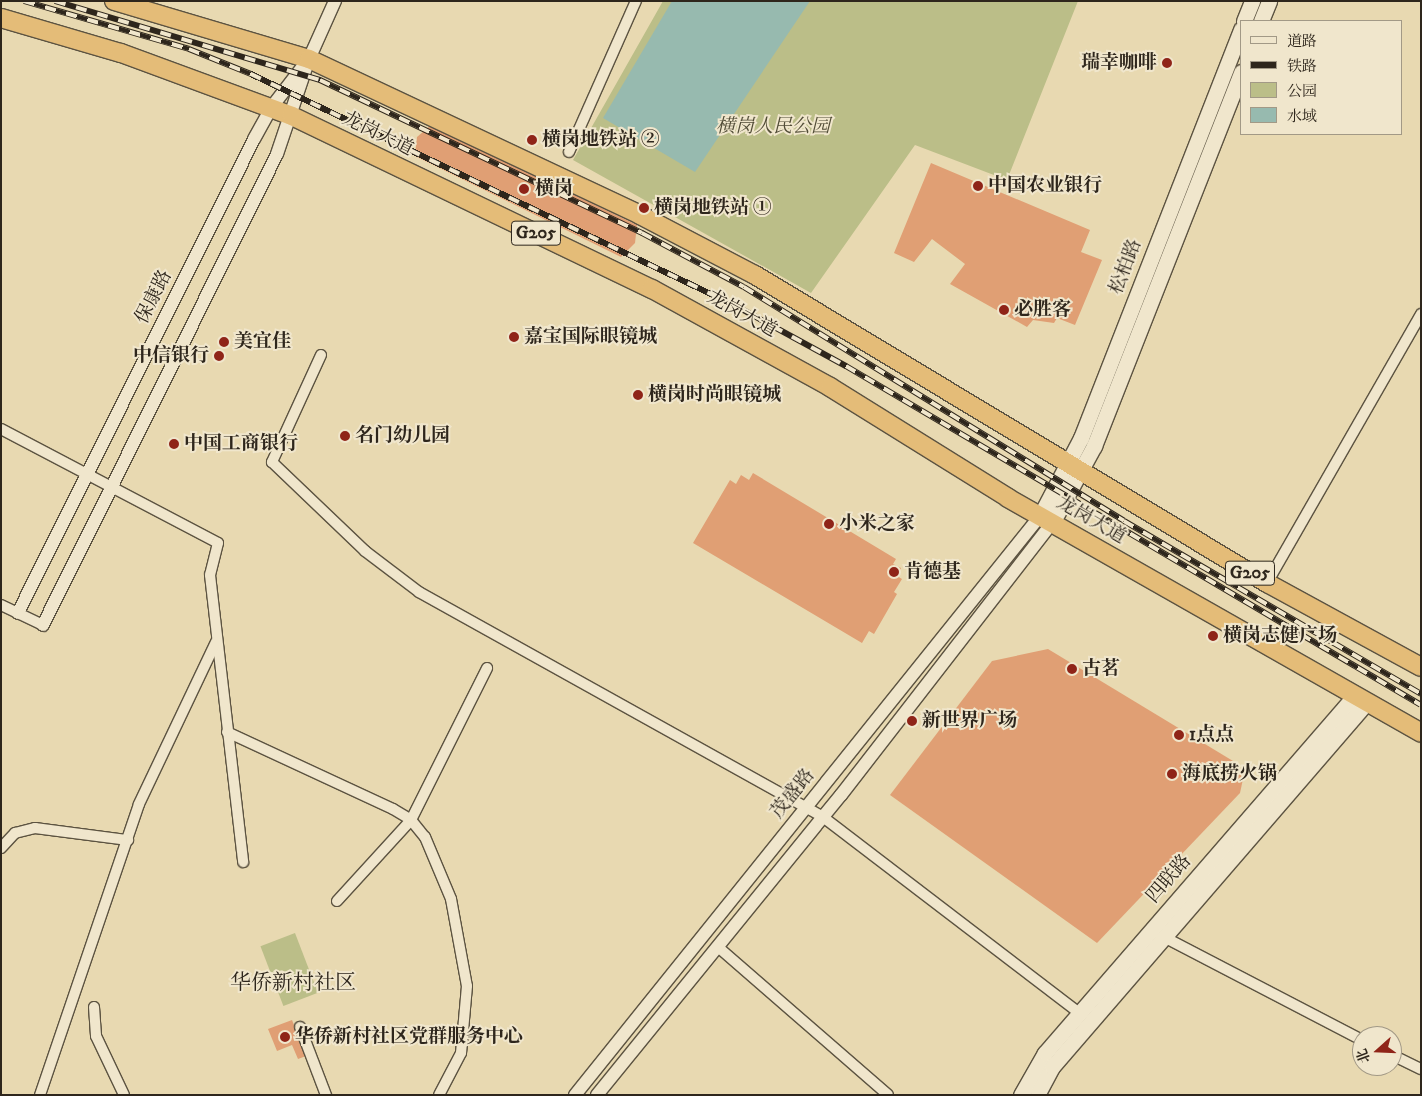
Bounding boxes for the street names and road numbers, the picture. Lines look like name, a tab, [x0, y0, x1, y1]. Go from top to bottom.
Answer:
street label: 龙岗大道	[339, 107, 417, 161]
road number: G205	[510, 218, 562, 248]
street label: 松柏路	[1105, 236, 1147, 298]
street label: 保康路	[131, 266, 177, 328]
street label: 龙岗大道	[703, 286, 781, 342]
street label: 龙岗大道	[1052, 491, 1130, 549]
road number: G205	[1224, 558, 1276, 588]
street label: 茂盛路	[766, 765, 820, 823]
street label: 四联路	[1142, 850, 1196, 908]

